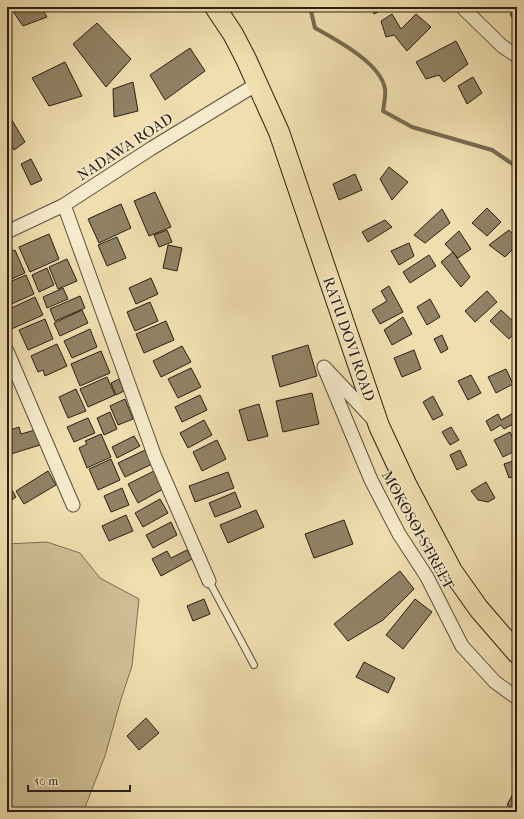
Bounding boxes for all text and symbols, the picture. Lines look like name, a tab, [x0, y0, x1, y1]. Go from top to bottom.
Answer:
street label: NADAWA ROAD	[74, 109, 176, 185]
street label: RATU DOVI ROAD	[319, 274, 379, 404]
street label: MOKOSOI STREET	[378, 467, 459, 593]
scale bar	[28, 767, 130, 793]
text: 50 m	[34, 774, 58, 788]

